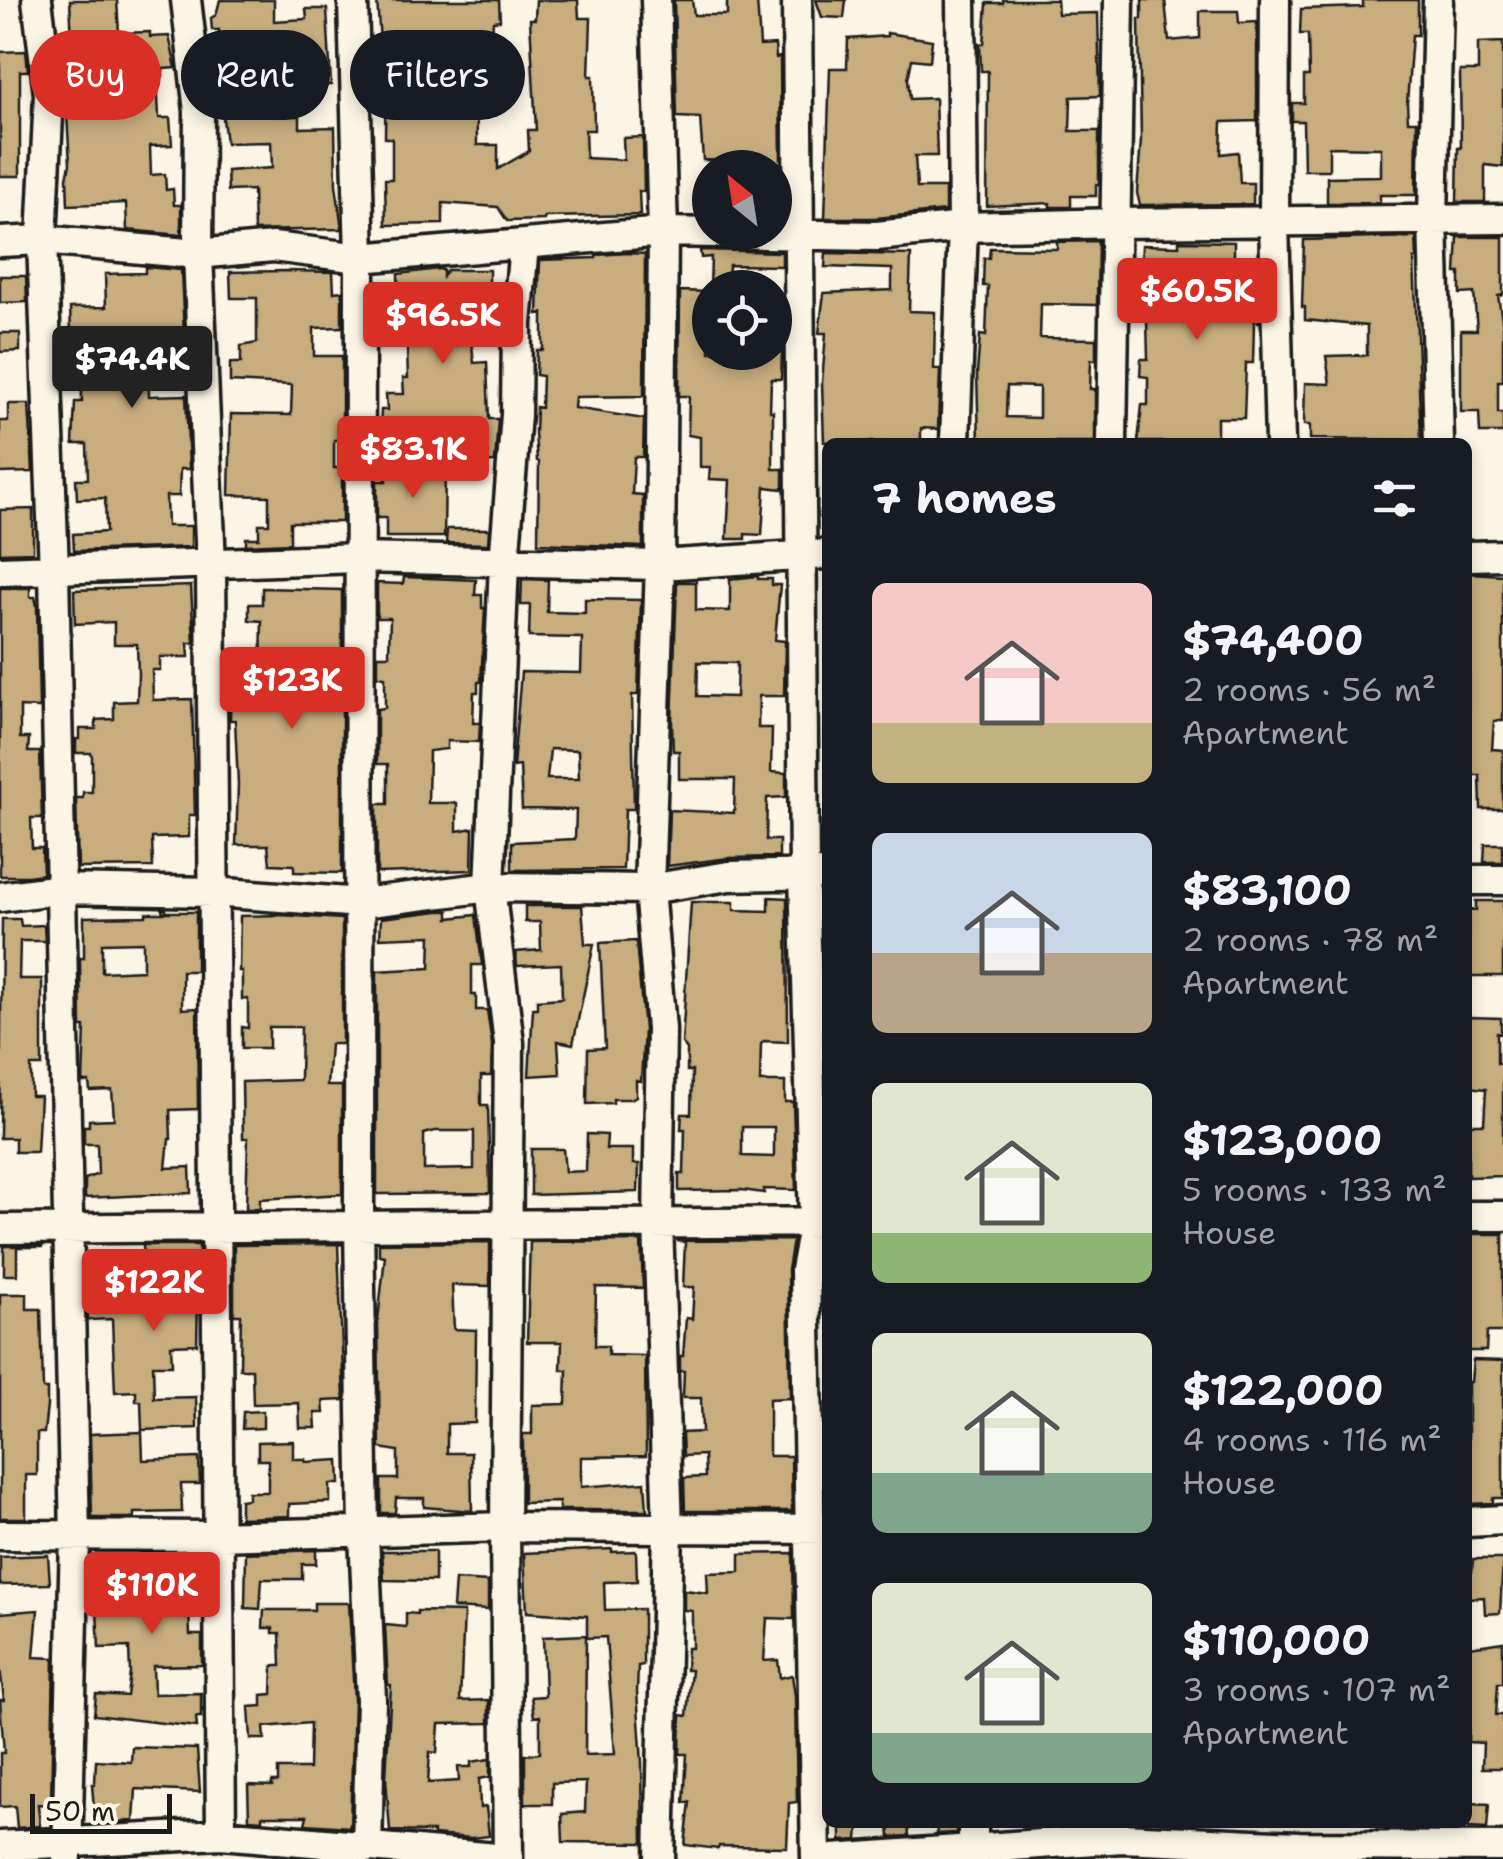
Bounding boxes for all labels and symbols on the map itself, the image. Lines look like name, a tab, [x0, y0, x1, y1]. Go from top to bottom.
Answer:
north arrow	[692, 150, 792, 250]
pin: $60.5K	[1116, 258, 1278, 343]
pin: $96.5K	[362, 282, 524, 367]
pin: $74.4K	[51, 326, 213, 411]
pin: $83.1K	[332, 416, 494, 501]
pin: $123K	[222, 647, 362, 732]
pin: $122K	[84, 1249, 224, 1334]
pin: $110K	[82, 1552, 222, 1637]
scale bar	[30, 1789, 172, 1834]

